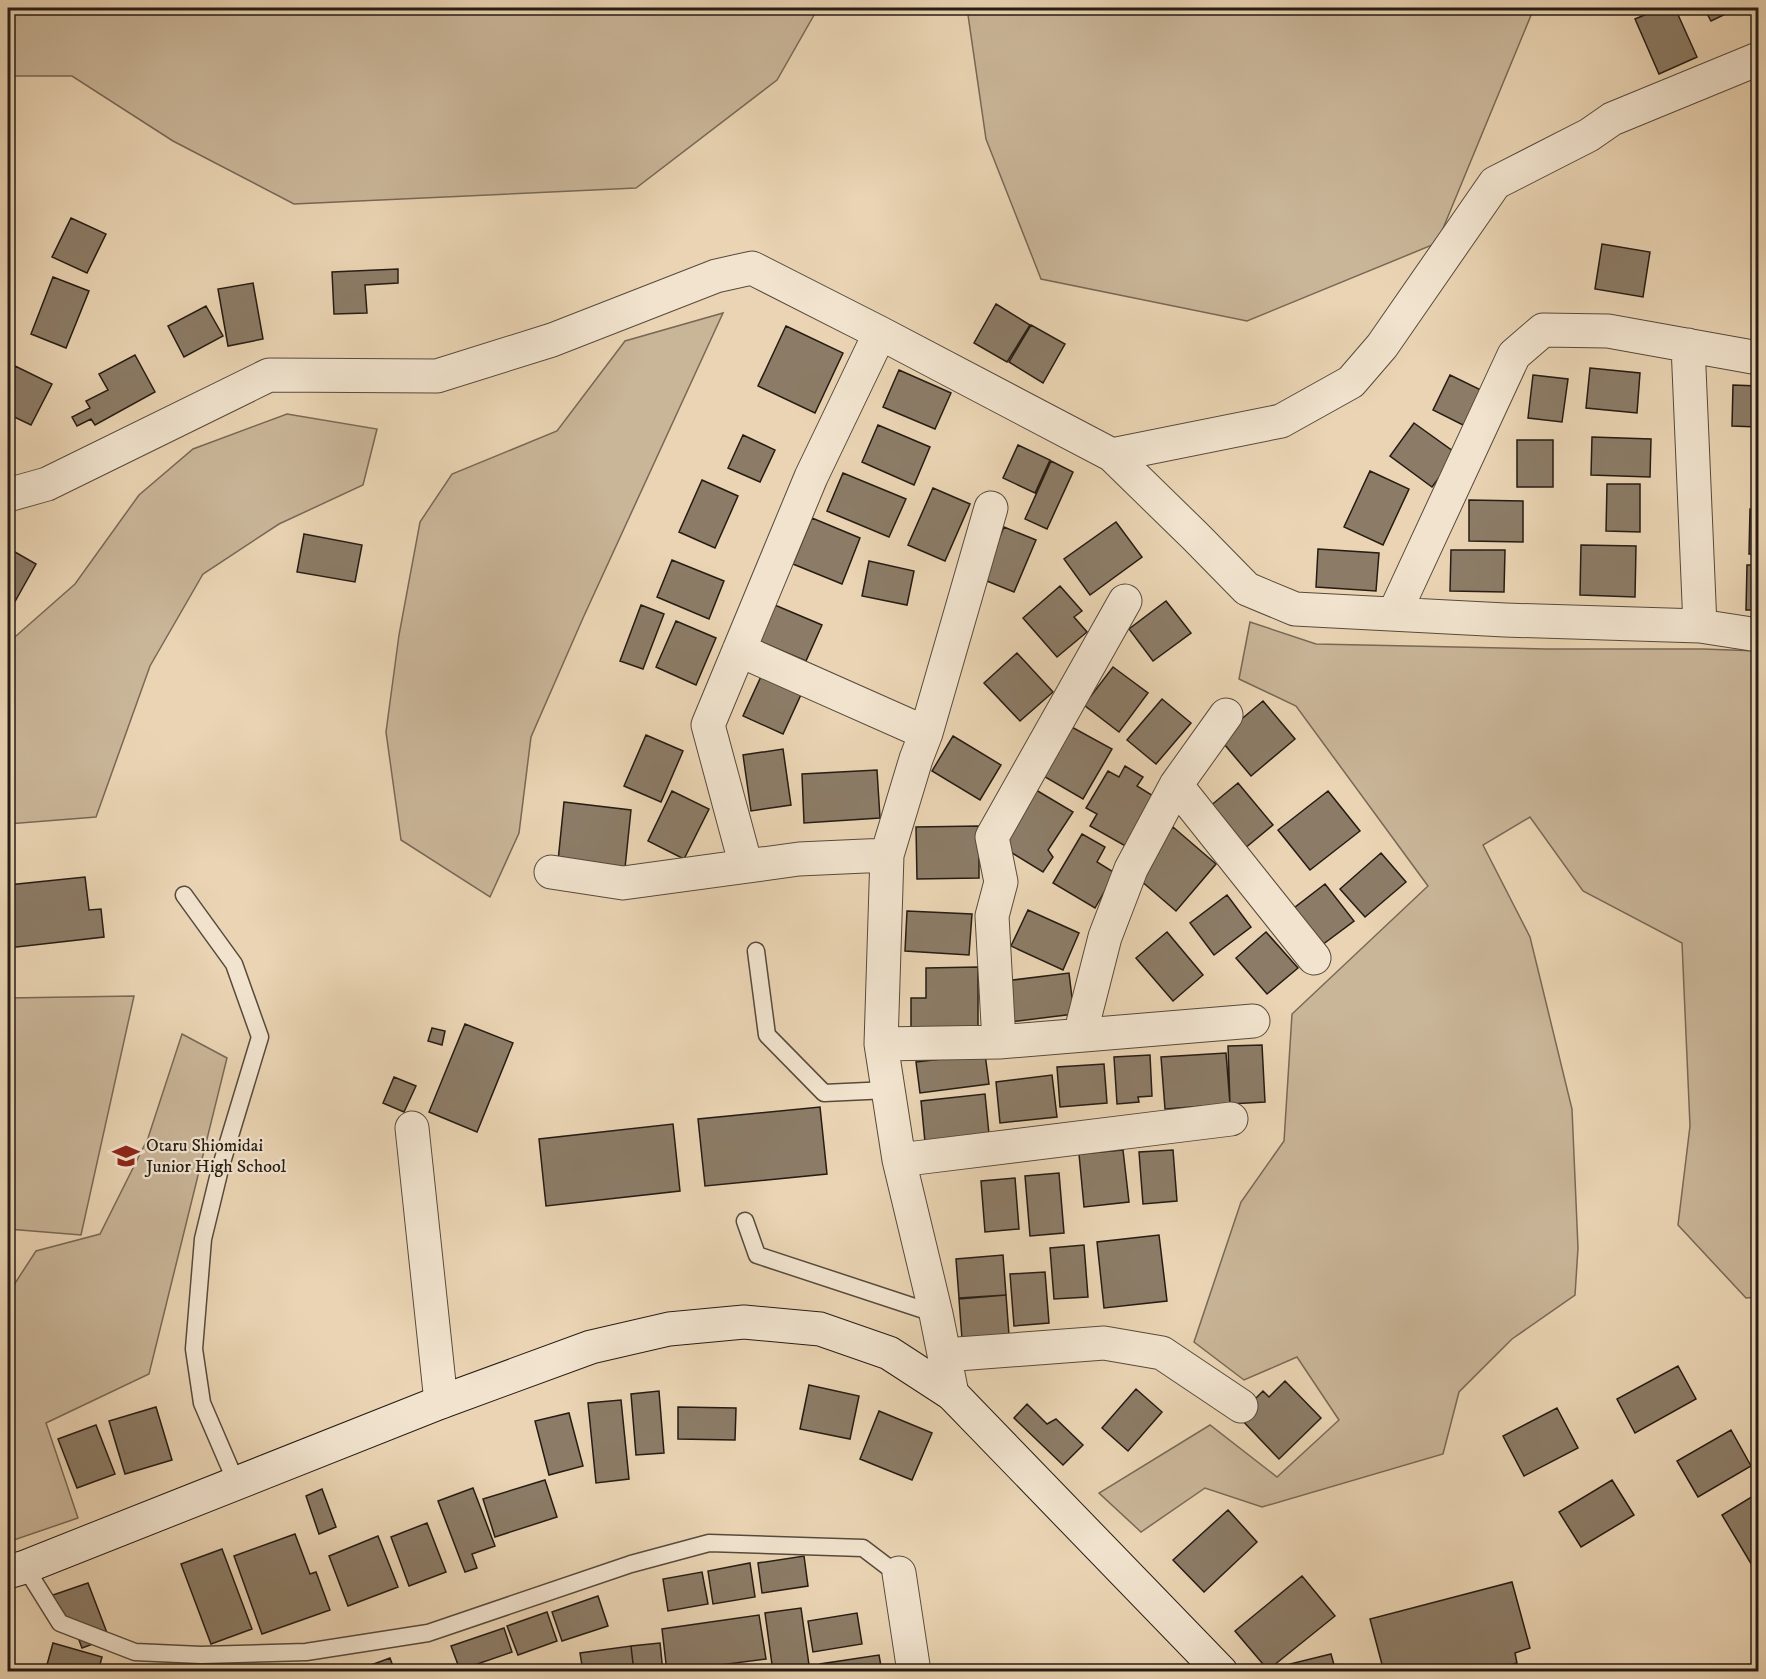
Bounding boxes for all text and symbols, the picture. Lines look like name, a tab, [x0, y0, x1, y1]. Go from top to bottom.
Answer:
place label: Otaru Shiomidai Junior High School	[144, 1135, 287, 1178]
school or university icon: Otaru Shiomidai Junior High School	[111, 1141, 141, 1171]

